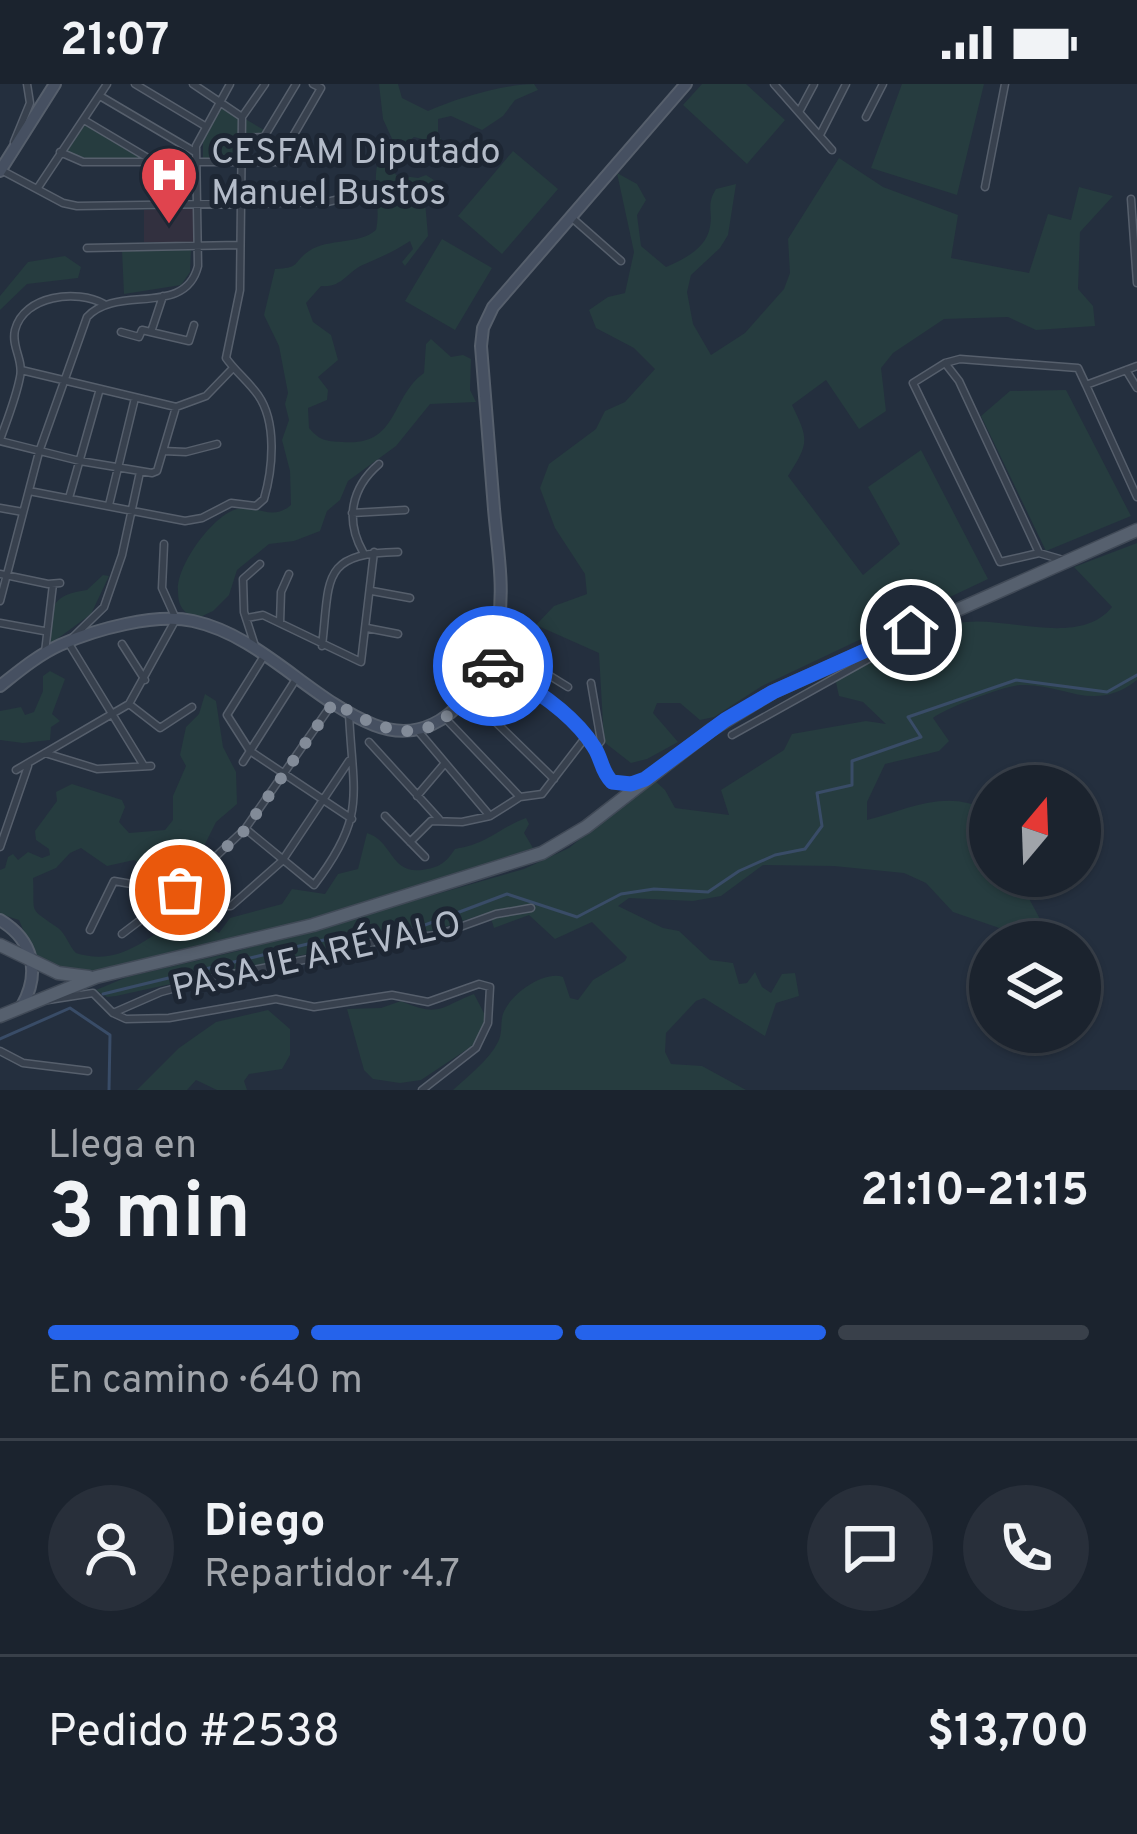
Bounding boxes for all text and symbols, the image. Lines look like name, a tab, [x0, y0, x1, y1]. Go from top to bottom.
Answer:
text: 21:07	[60, 14, 169, 71]
place label: CESFAM Diputado Manuel Bustos	[211, 131, 501, 218]
hospital icon: CESFAM Diputado Manuel Bustos	[138, 144, 200, 226]
pin	[860, 579, 962, 681]
icon: home	[878, 597, 944, 663]
courier	[433, 606, 553, 726]
icon: car	[460, 633, 526, 699]
north arrow	[969, 765, 1101, 897]
map controls	[969, 765, 1101, 1053]
pin	[129, 839, 231, 941]
icon: bag	[147, 857, 213, 923]
street label: PASAJE ARÉVALO	[168, 900, 466, 1014]
button: layers	[969, 921, 1101, 1053]
text: Llega en	[48, 1123, 197, 1172]
text: 21:10–21:15	[860, 1164, 1089, 1221]
text: 3 min	[48, 1167, 251, 1266]
text: En camino · 640 m	[48, 1358, 363, 1407]
button: person	[48, 1485, 174, 1611]
button: chat	[807, 1485, 933, 1611]
button: phone	[963, 1485, 1089, 1611]
text: Diego	[204, 1495, 326, 1552]
text: Repartidor · 4.7	[204, 1552, 460, 1601]
text: Pedido #2538	[48, 1705, 340, 1762]
text: $13,700	[927, 1705, 1089, 1762]

